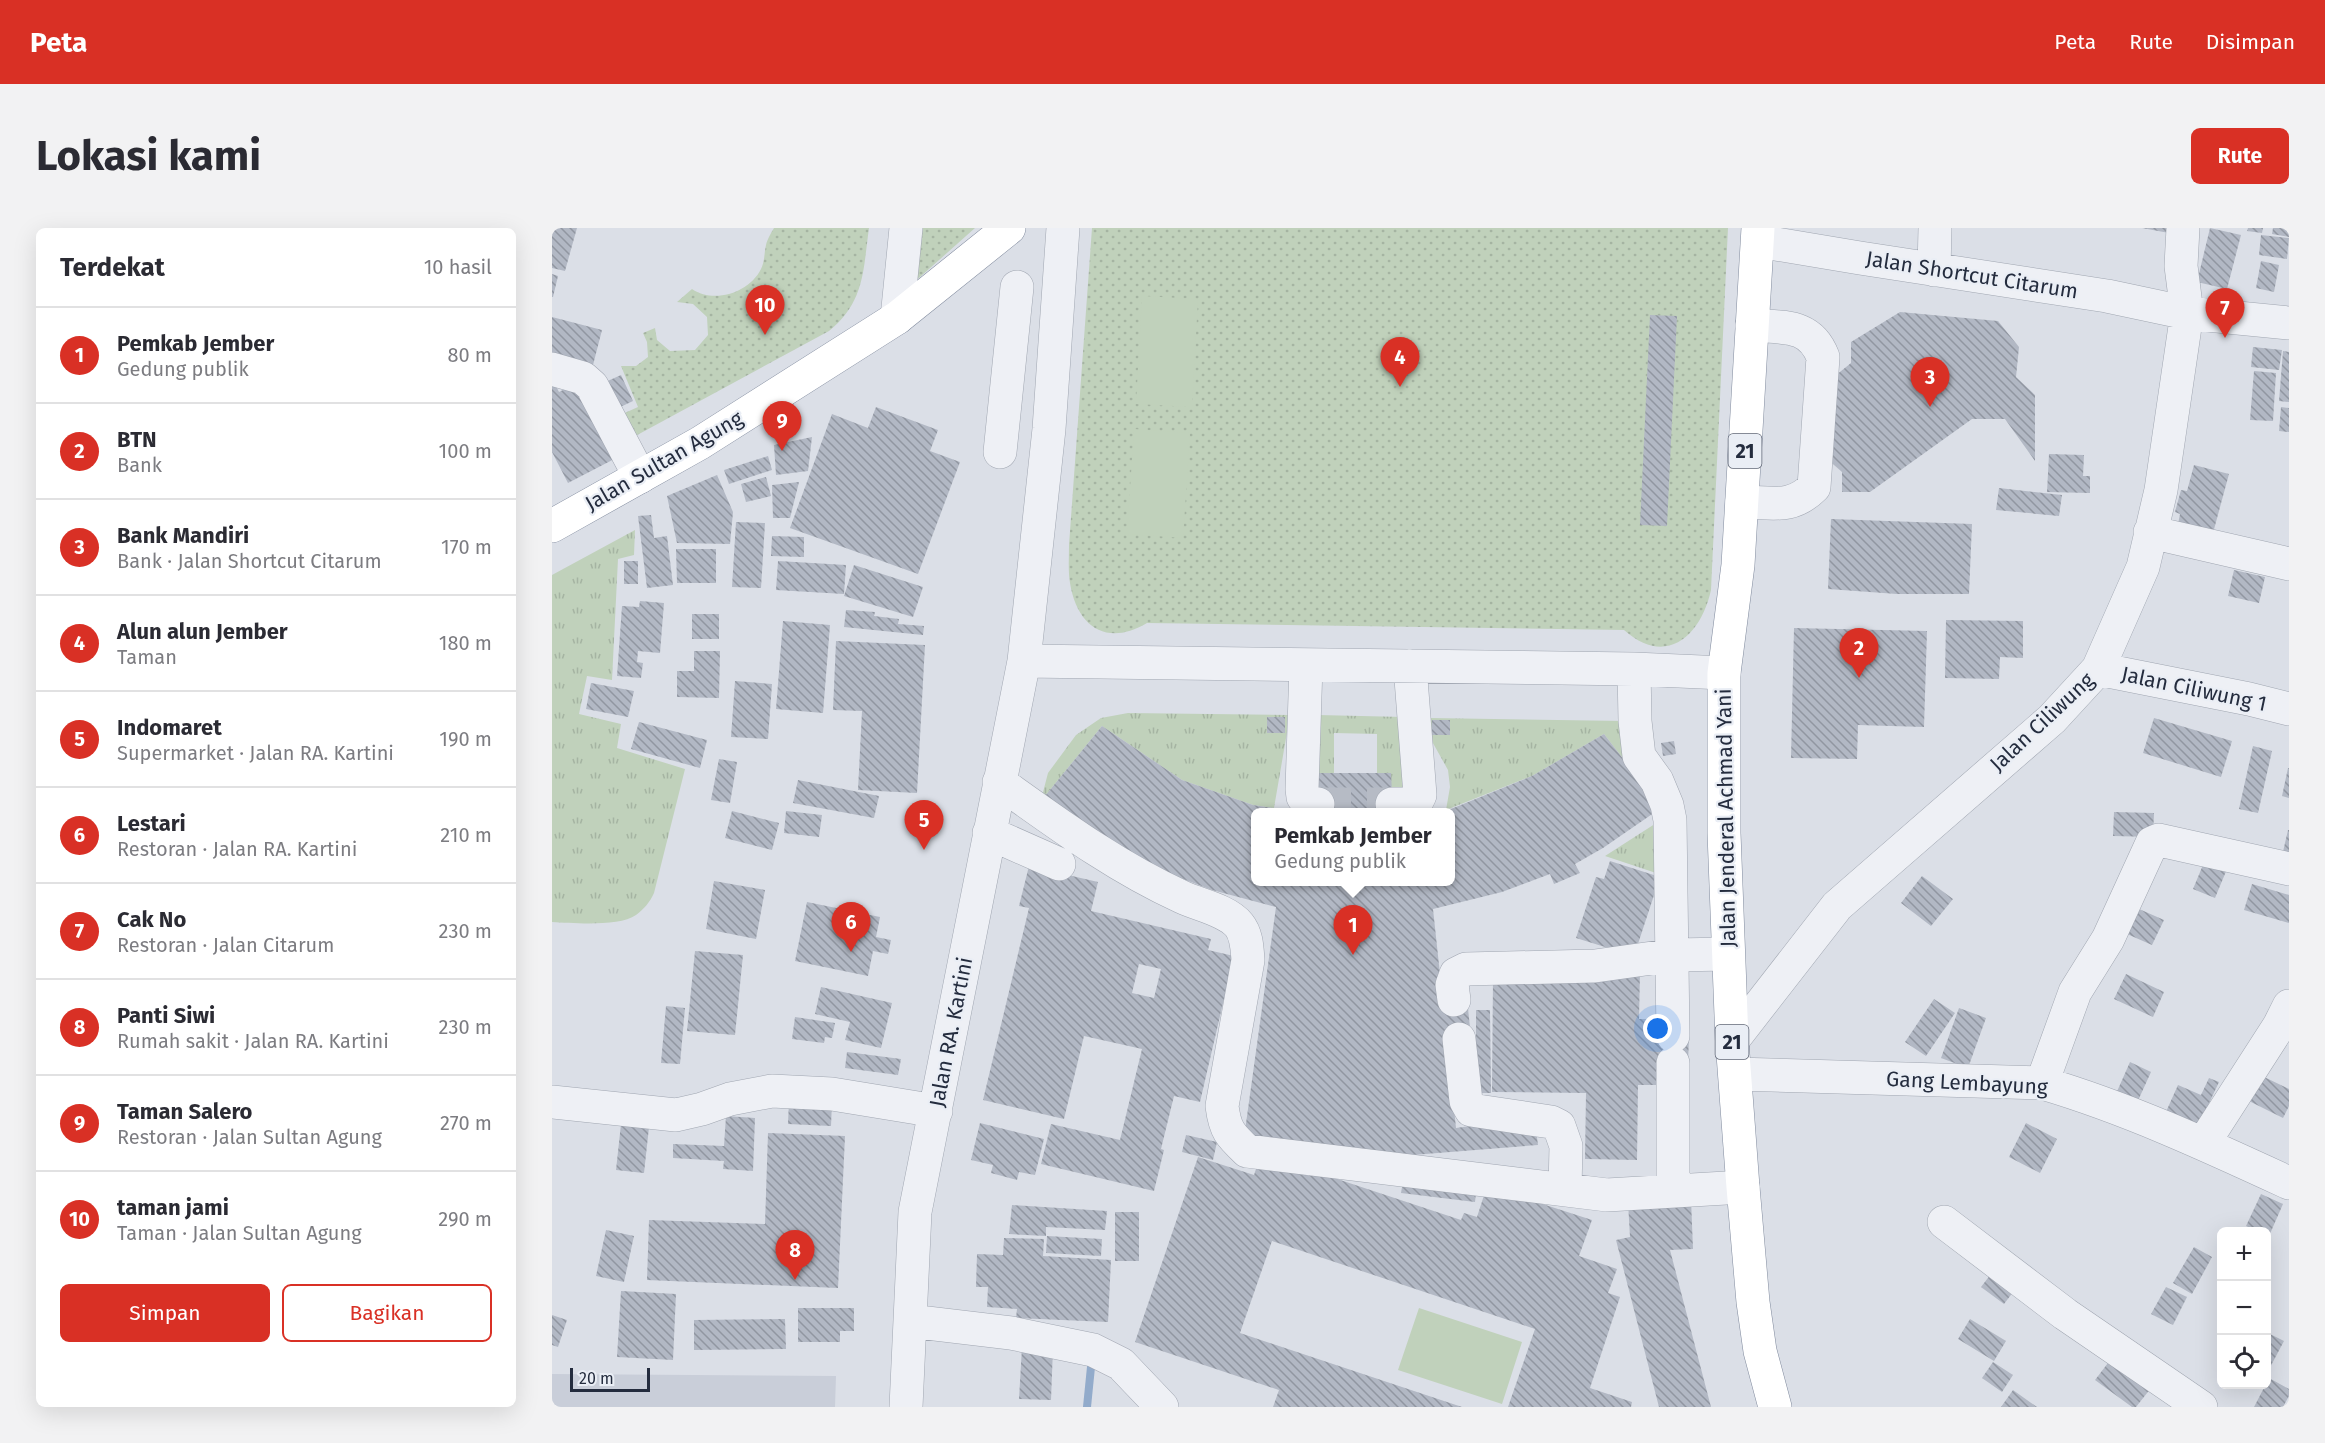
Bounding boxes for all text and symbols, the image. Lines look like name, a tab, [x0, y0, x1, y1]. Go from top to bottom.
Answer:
text: Peta	[30, 26, 87, 59]
text: Peta	[2054, 29, 2096, 55]
text: Rute	[2129, 29, 2173, 55]
text: Disimpan	[2206, 29, 2295, 55]
button: Rute	[2191, 128, 2289, 184]
text: Lokasi kami	[36, 131, 261, 181]
street label: Jalan Shortcut Citarum	[1864, 245, 2080, 305]
text: Terdekat	[60, 252, 165, 283]
text: 10 hasil	[424, 255, 492, 279]
pin: 10	[746, 285, 784, 335]
pin: 7	[2206, 288, 2244, 338]
text: Pemkab Jember	[117, 330, 274, 357]
pin: 4	[1380, 338, 1420, 387]
text: 1	[75, 343, 84, 367]
text: 80 m	[447, 343, 492, 367]
text: Gedung publik	[117, 357, 249, 381]
pin: 3	[1910, 358, 1950, 407]
pin: 9	[762, 402, 802, 451]
street label: Jalan Sultan Agung	[581, 405, 748, 517]
text: BTN	[117, 426, 157, 453]
road number: 21	[1728, 434, 1762, 468]
text: 2	[74, 439, 85, 463]
text: 100 m	[439, 439, 492, 463]
text: Bank	[117, 453, 162, 477]
text: Bank Mandiri	[117, 522, 249, 549]
text: 3	[74, 535, 85, 559]
text: 170 m	[441, 535, 492, 559]
text: Bank · Jalan Shortcut Citarum	[117, 549, 382, 573]
text: Alun alun Jember	[117, 618, 288, 645]
pin: 2	[1840, 628, 1878, 678]
text: 4	[74, 631, 85, 655]
text: 180 m	[439, 631, 492, 655]
text: Taman	[117, 645, 177, 669]
street label: Jalan Ciliwung 1	[2119, 661, 2269, 717]
street label: Jalan Ciliwung	[1984, 667, 2100, 777]
street label: Jalan Jenderal Achmad Yani	[1711, 688, 1741, 948]
text: Indomaret	[117, 714, 222, 741]
text: 5	[74, 727, 85, 751]
text: 190 m	[439, 727, 492, 751]
text: Supermarket · Jalan RA. Kartini	[117, 741, 394, 765]
pin: 5	[904, 800, 944, 850]
popup	[1251, 808, 1455, 886]
text: Lestari	[117, 810, 186, 837]
text: Pemkab Jember	[1274, 822, 1432, 849]
text: 6	[74, 823, 85, 847]
text: 210 m	[440, 823, 492, 847]
text: Restoran · Jalan RA. Kartini	[117, 837, 357, 861]
text: Gedung publik	[1274, 849, 1406, 873]
pin: 6	[832, 902, 870, 952]
text: Cak No	[117, 906, 186, 933]
pin: 1	[1334, 906, 1372, 955]
text: 7	[75, 919, 84, 943]
text: 230 m	[439, 919, 492, 943]
text: Restoran · Jalan Citarum	[117, 933, 334, 957]
street label: Jalan RA. Kartini	[924, 955, 978, 1109]
text: Panti Siwi	[117, 1002, 215, 1029]
your location	[1643, 1014, 1672, 1043]
text: 8	[74, 1015, 85, 1039]
text: 230 m	[439, 1015, 492, 1039]
road number: 21	[1716, 1025, 1748, 1059]
text: Rumah sakit · Jalan RA. Kartini	[117, 1029, 389, 1053]
street label: Gang Lembayung	[1885, 1066, 2049, 1100]
text: Taman Salero	[117, 1098, 252, 1125]
text: 9	[74, 1111, 85, 1135]
text: 270 m	[440, 1111, 492, 1135]
text: Restoran · Jalan Sultan Agung	[117, 1125, 382, 1149]
text: taman jami	[117, 1194, 229, 1221]
text: 10	[69, 1207, 90, 1231]
text: 290 m	[438, 1207, 492, 1231]
text: Taman · Jalan Sultan Agung	[117, 1221, 362, 1245]
map controls	[2217, 1227, 2271, 1389]
button: +	[2217, 1227, 2271, 1281]
pin: 8	[776, 1230, 814, 1280]
button: −	[2217, 1281, 2271, 1335]
button: Simpan	[60, 1284, 270, 1342]
button: Bagikan	[282, 1284, 492, 1342]
button: locate	[2217, 1335, 2271, 1389]
scale bar	[570, 1365, 650, 1392]
text: 20 m	[579, 1369, 614, 1388]

